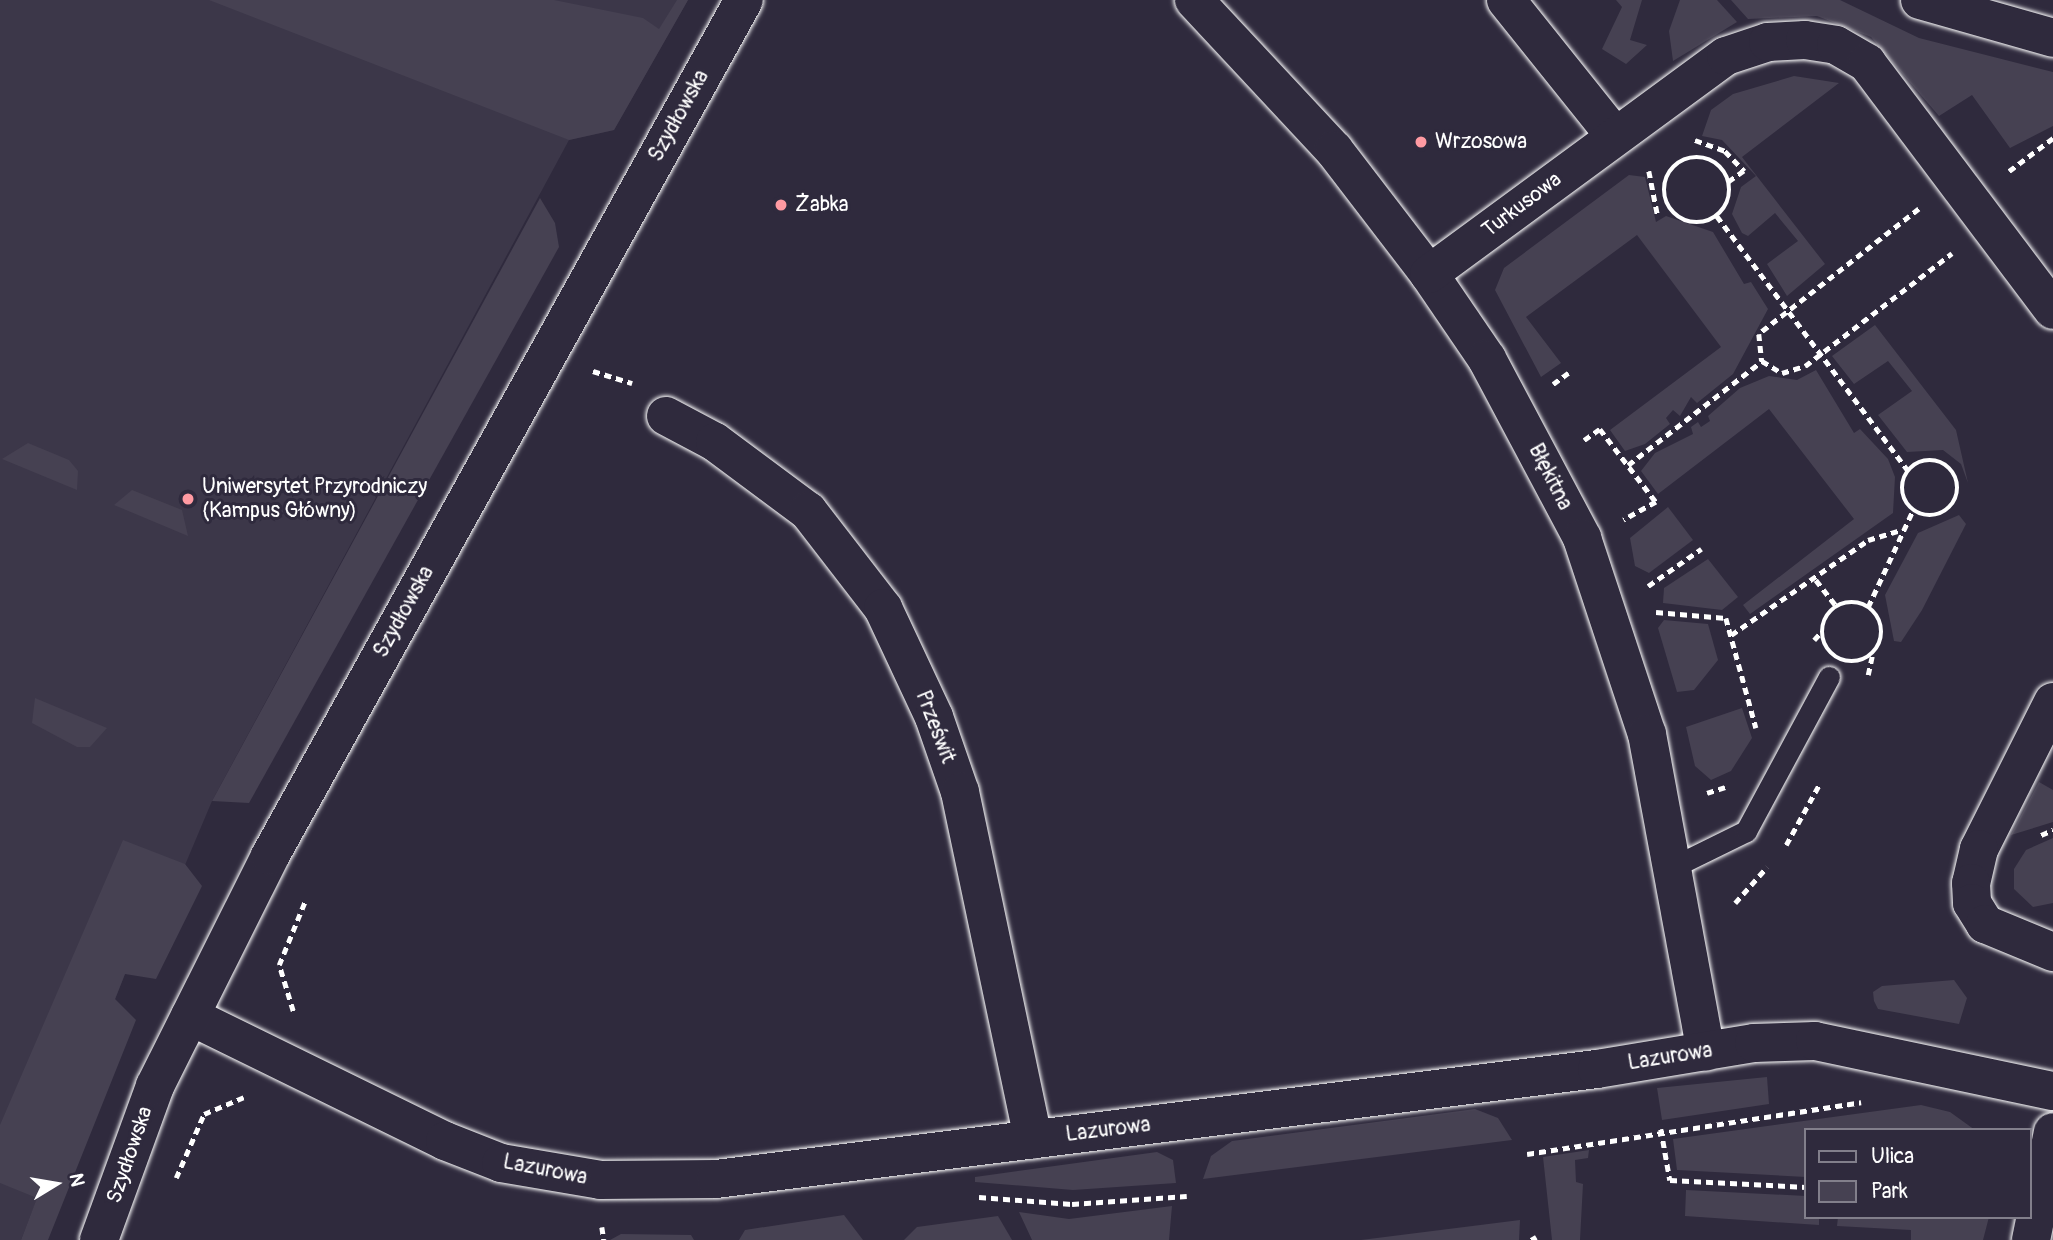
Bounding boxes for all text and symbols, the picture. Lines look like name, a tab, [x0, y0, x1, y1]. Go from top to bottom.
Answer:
street label: Szydłowska	[644, 66, 714, 166]
place label: Wrzosowa	[1435, 129, 1527, 155]
marker: Wrzosowa	[1413, 134, 1429, 150]
street label: Turkusowa	[1477, 167, 1567, 243]
place label: Żabka	[795, 192, 849, 218]
marker: Żabka	[773, 197, 789, 213]
street label: Błękitna	[1523, 440, 1577, 514]
place label: Uniwersytet Przyrodniczy (Kampus Główny)	[202, 474, 427, 524]
marker: Uniwersytet Przyrodniczy (Kampus Główny)	[180, 491, 196, 507]
street label: Szydłowska	[369, 562, 439, 662]
street label: Prześwit	[910, 687, 960, 767]
street label: Lazurowa	[1626, 1038, 1714, 1076]
street label: Szydłowska	[102, 1103, 158, 1207]
street label: Lazurowa	[1064, 1112, 1152, 1148]
legend	[1804, 1128, 2032, 1219]
text: Ulica	[1871, 1143, 1914, 1170]
north arrow	[21, 1149, 91, 1219]
street label: Lazurowa	[501, 1150, 589, 1190]
text: N	[64, 1171, 90, 1189]
text: Park	[1871, 1178, 1908, 1205]

